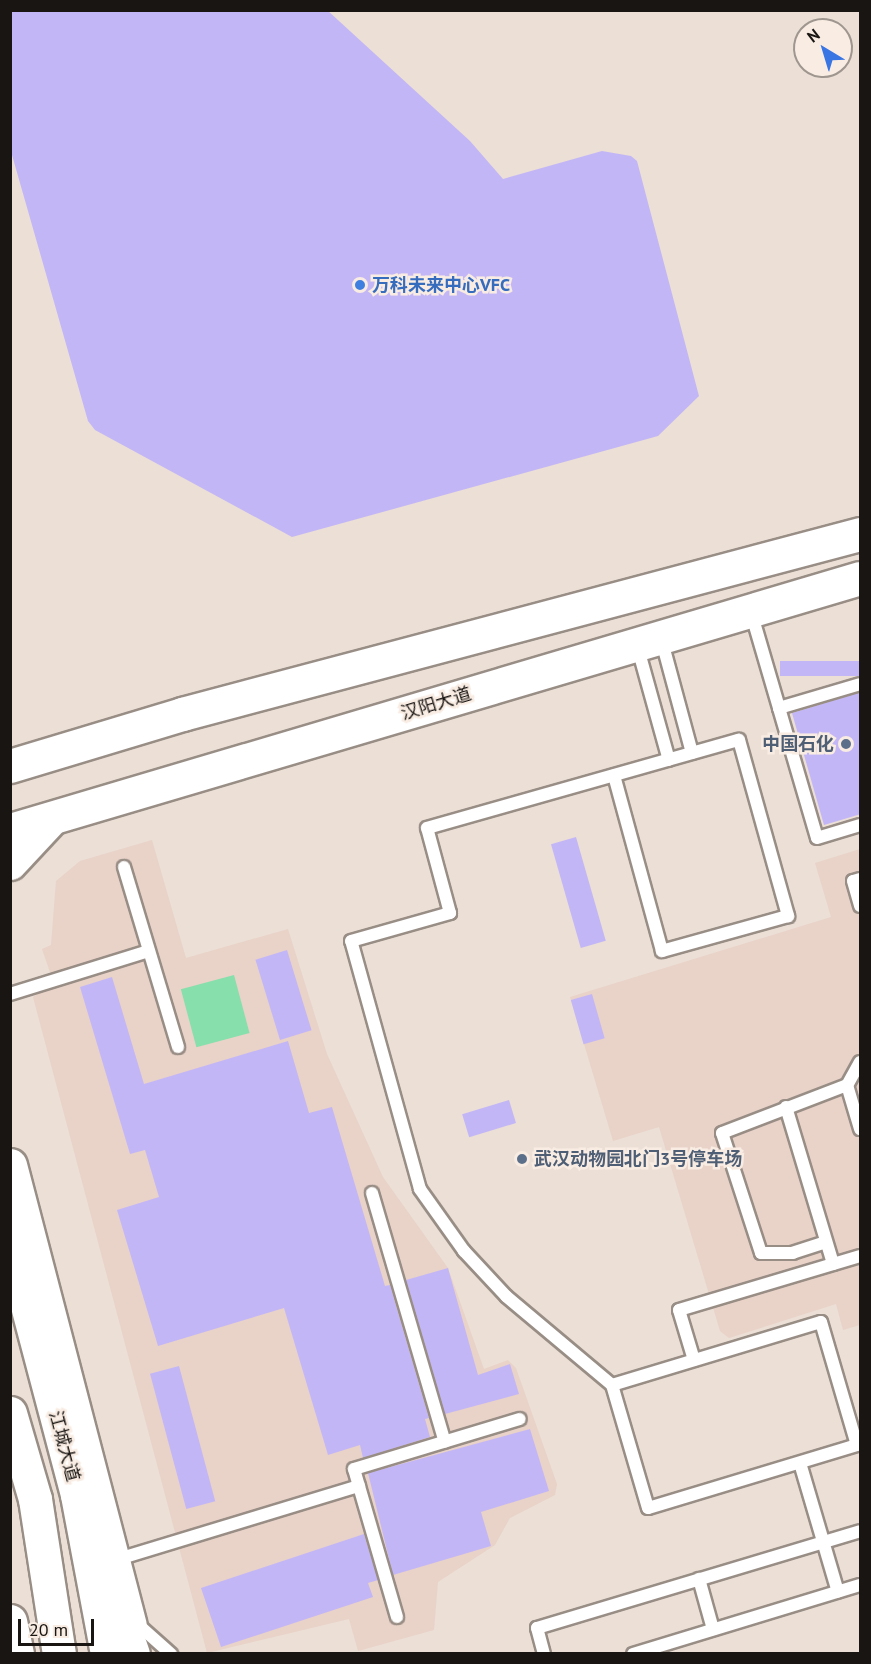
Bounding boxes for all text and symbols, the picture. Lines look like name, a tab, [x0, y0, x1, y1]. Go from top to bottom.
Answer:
north arrow	[793, 18, 853, 78]
text: N	[803, 24, 823, 47]
place label: 万科未来中心VFC	[372, 274, 510, 296]
marker: 万科未来中心VFC	[353, 278, 367, 292]
street label: 汉阳大道	[398, 683, 474, 725]
place label: 中国石化	[762, 733, 834, 755]
marker: 中国石化	[839, 737, 853, 751]
place label: 武汉动物园北门3号停车场	[534, 1148, 742, 1170]
marker: 武汉动物园北门3号停车场	[515, 1152, 529, 1166]
street label: 江城大道	[44, 1408, 84, 1484]
scale bar	[21, 1607, 98, 1645]
text: 20 m	[29, 1618, 68, 1641]

